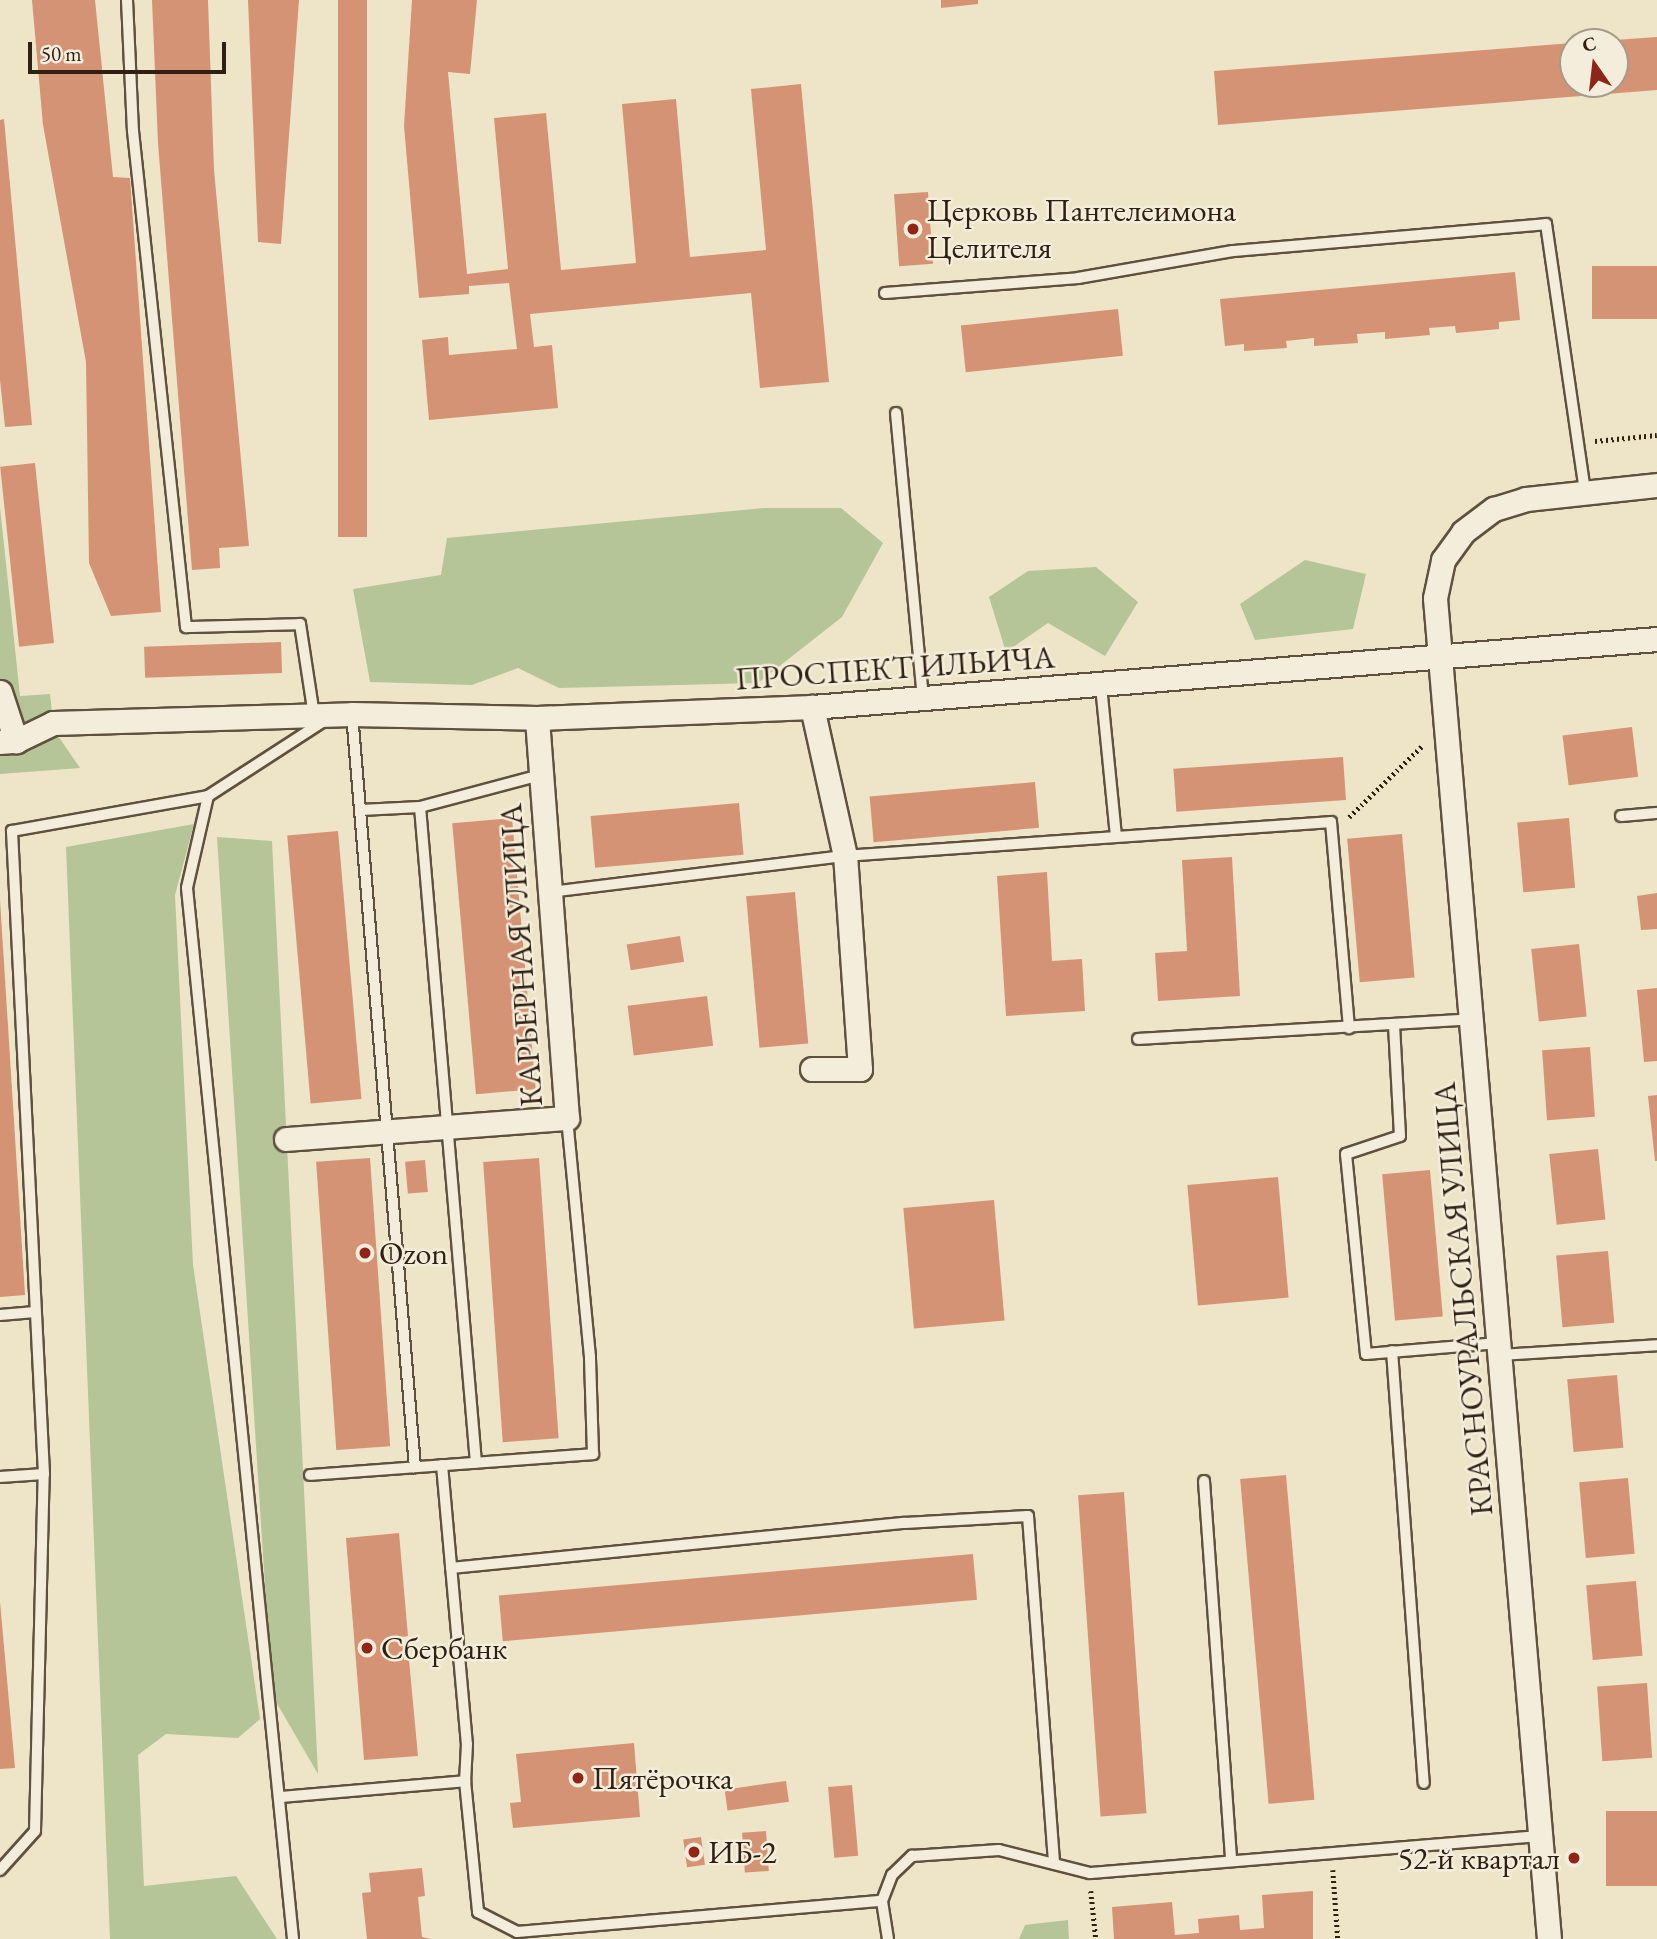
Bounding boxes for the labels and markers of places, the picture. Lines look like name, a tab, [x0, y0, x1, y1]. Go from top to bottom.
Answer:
place label: Церковь Пантелеимона Целителя	[927, 192, 1236, 267]
marker: Церковь Пантелеимона Целителя	[905, 221, 921, 237]
place label: Ozon	[379, 1234, 448, 1272]
marker: Ozon	[357, 1245, 373, 1261]
place label: Сбербанк	[381, 1629, 507, 1667]
marker: Сбербанк	[359, 1640, 375, 1656]
place label: Пятёрочка	[592, 1759, 733, 1797]
marker: Пятёрочка	[570, 1770, 586, 1786]
place label: ИБ-2	[708, 1833, 777, 1871]
place label: 52-й квартал	[1398, 1839, 1560, 1877]
marker: ИБ-2	[686, 1844, 702, 1860]
marker: 52-й квартал	[1566, 1850, 1582, 1866]

